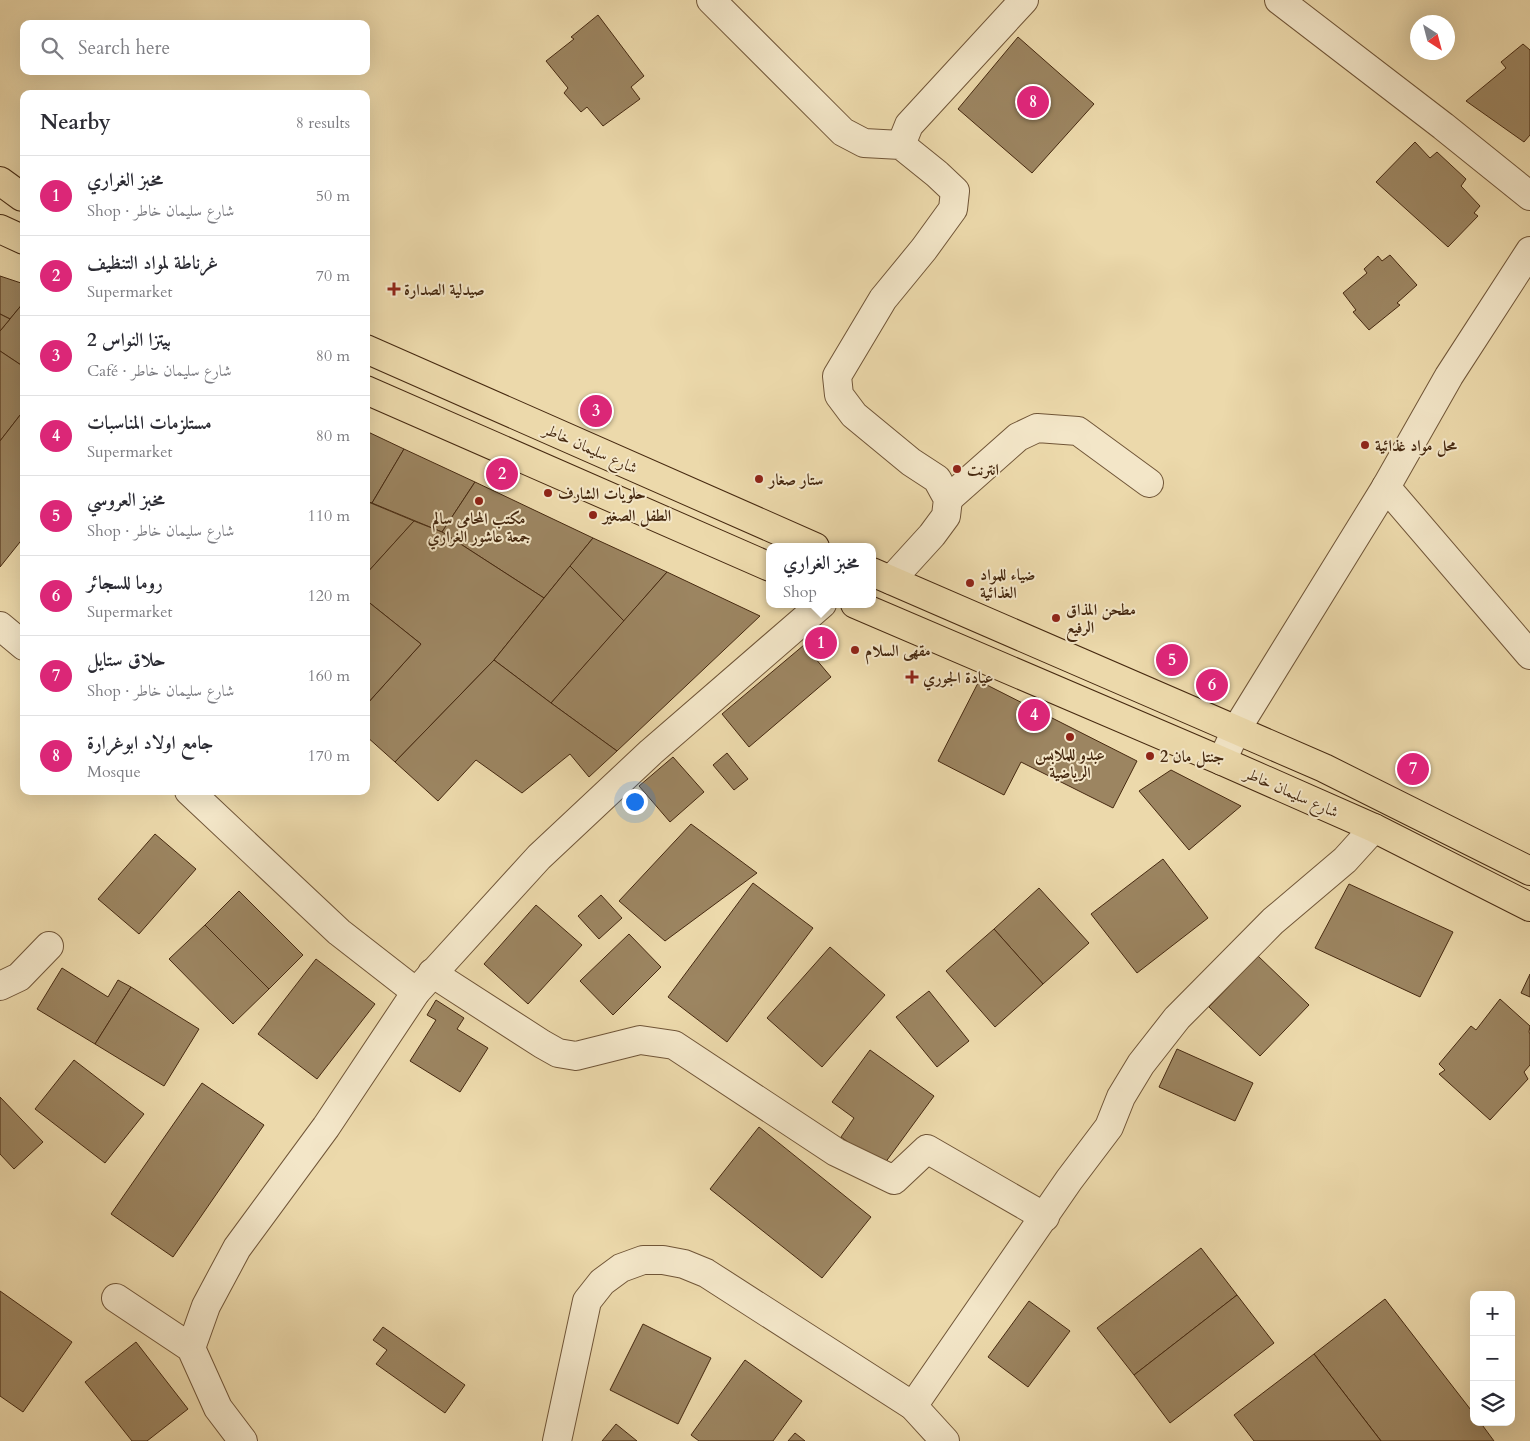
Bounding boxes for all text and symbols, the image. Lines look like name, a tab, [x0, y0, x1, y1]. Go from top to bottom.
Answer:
north arrow	[1410, 15, 1455, 60]
search box	[20, 20, 370, 75]
icon: search	[38, 34, 66, 62]
text: Search here	[78, 35, 170, 61]
pin: 8	[1017, 83, 1049, 121]
text: Nearby	[40, 108, 111, 137]
text: 8 results	[296, 112, 350, 134]
text: مخبز الغراري	[87, 167, 163, 193]
text: 1	[52, 185, 60, 207]
text: 50 m	[316, 185, 350, 207]
text: Shop · شارع سليمان خاطر	[87, 200, 234, 222]
text: غرناطة لمواد التنظيف	[87, 250, 218, 276]
text: 2	[52, 265, 60, 287]
text: 70 m	[316, 265, 350, 287]
place label: صيدلية الصدارة	[404, 279, 485, 301]
text: Supermarket	[87, 281, 173, 303]
marker: صيدلية الصدارة	[388, 283, 400, 295]
text: بيتزا النواس 2	[87, 327, 171, 353]
text: 3	[52, 345, 60, 367]
text: 80 m	[316, 345, 350, 367]
text: Café · شارع سليمان خاطر	[87, 360, 232, 382]
pin: 3	[580, 392, 612, 430]
text: مستلزمات المناسبات	[87, 410, 212, 436]
street label: شارع سليمان خاطر	[537, 418, 641, 481]
text: 4	[52, 425, 60, 447]
text: 80 m	[316, 425, 350, 447]
place label: محل مواد غذائية	[1375, 435, 1457, 457]
marker: محل مواد غذائية	[1359, 439, 1371, 451]
text: Supermarket	[87, 441, 173, 463]
pin: 2	[486, 455, 518, 493]
place label: انترنت	[967, 459, 999, 481]
marker: انترنت	[951, 463, 963, 475]
place label: ستار صغار	[767, 469, 823, 491]
marker: ستار صغار	[753, 473, 765, 485]
place label: حلويات الشارف	[558, 483, 646, 505]
text: مخبز العروسي	[87, 487, 165, 513]
marker: حلويات الشارف	[542, 487, 554, 499]
marker: مكتب المحامي سالم جمعة عاشور الغراري	[473, 495, 485, 507]
text: 5	[52, 505, 60, 527]
text: 110 m	[308, 505, 350, 527]
place label: الطفل الصغير	[601, 505, 671, 527]
place label: مكتب المحامي سالم جمعة عاشور الغراري	[428, 508, 530, 550]
marker: الطفل الصغير	[587, 509, 599, 521]
text: Shop · شارع سليمان خاطر	[87, 520, 234, 542]
popup	[766, 543, 876, 608]
text: مخبز الغراري	[783, 550, 859, 576]
place label: ضياء للمواد الغذائية	[980, 564, 1035, 604]
text: روما للسجائر	[87, 570, 163, 596]
marker: ضياء للمواد الغذائية	[964, 577, 976, 589]
text: Shop	[783, 581, 817, 603]
text: 6	[52, 585, 60, 607]
text: 120 m	[308, 585, 350, 607]
place label: مطحن المذاق الرفيع	[1066, 599, 1136, 643]
text: Supermarket	[87, 601, 173, 623]
marker: مطحن المذاق الرفيع	[1050, 612, 1062, 624]
pin: 1	[805, 624, 837, 662]
place label: مقهى السلام	[865, 640, 931, 665]
pin: 5	[1156, 641, 1188, 679]
marker: مقهى السلام	[849, 644, 861, 656]
text: حلاق ستايل	[87, 647, 165, 673]
text: 7	[52, 665, 60, 687]
text: 160 m	[308, 665, 350, 687]
pin: 6	[1196, 666, 1228, 704]
place label: عيادة الجوري	[923, 667, 994, 691]
marker: عيادة الجوري	[905, 670, 919, 684]
text: Shop · شارع سليمان خاطر	[87, 680, 234, 702]
pin: 4	[1018, 696, 1050, 734]
text: جامع اولاد ابوغرارة	[87, 730, 213, 756]
marker: عبدو للملابس الرياضية	[1064, 731, 1076, 743]
place label: عبدو للملابس الرياضية	[1035, 744, 1105, 784]
text: 8	[52, 745, 60, 767]
text: 170 m	[308, 745, 350, 767]
place label: جنتل مان 2	[1160, 746, 1224, 768]
marker: جنتل مان 2	[1144, 750, 1156, 762]
pin: 7	[1397, 750, 1429, 788]
text: Mosque	[87, 761, 141, 783]
street label: شارع سليمان خاطر	[1238, 762, 1342, 825]
your location	[622, 789, 648, 815]
map controls	[1470, 1291, 1515, 1426]
button: +	[1470, 1291, 1515, 1336]
button: −	[1470, 1336, 1515, 1381]
button: layers	[1470, 1381, 1515, 1426]

